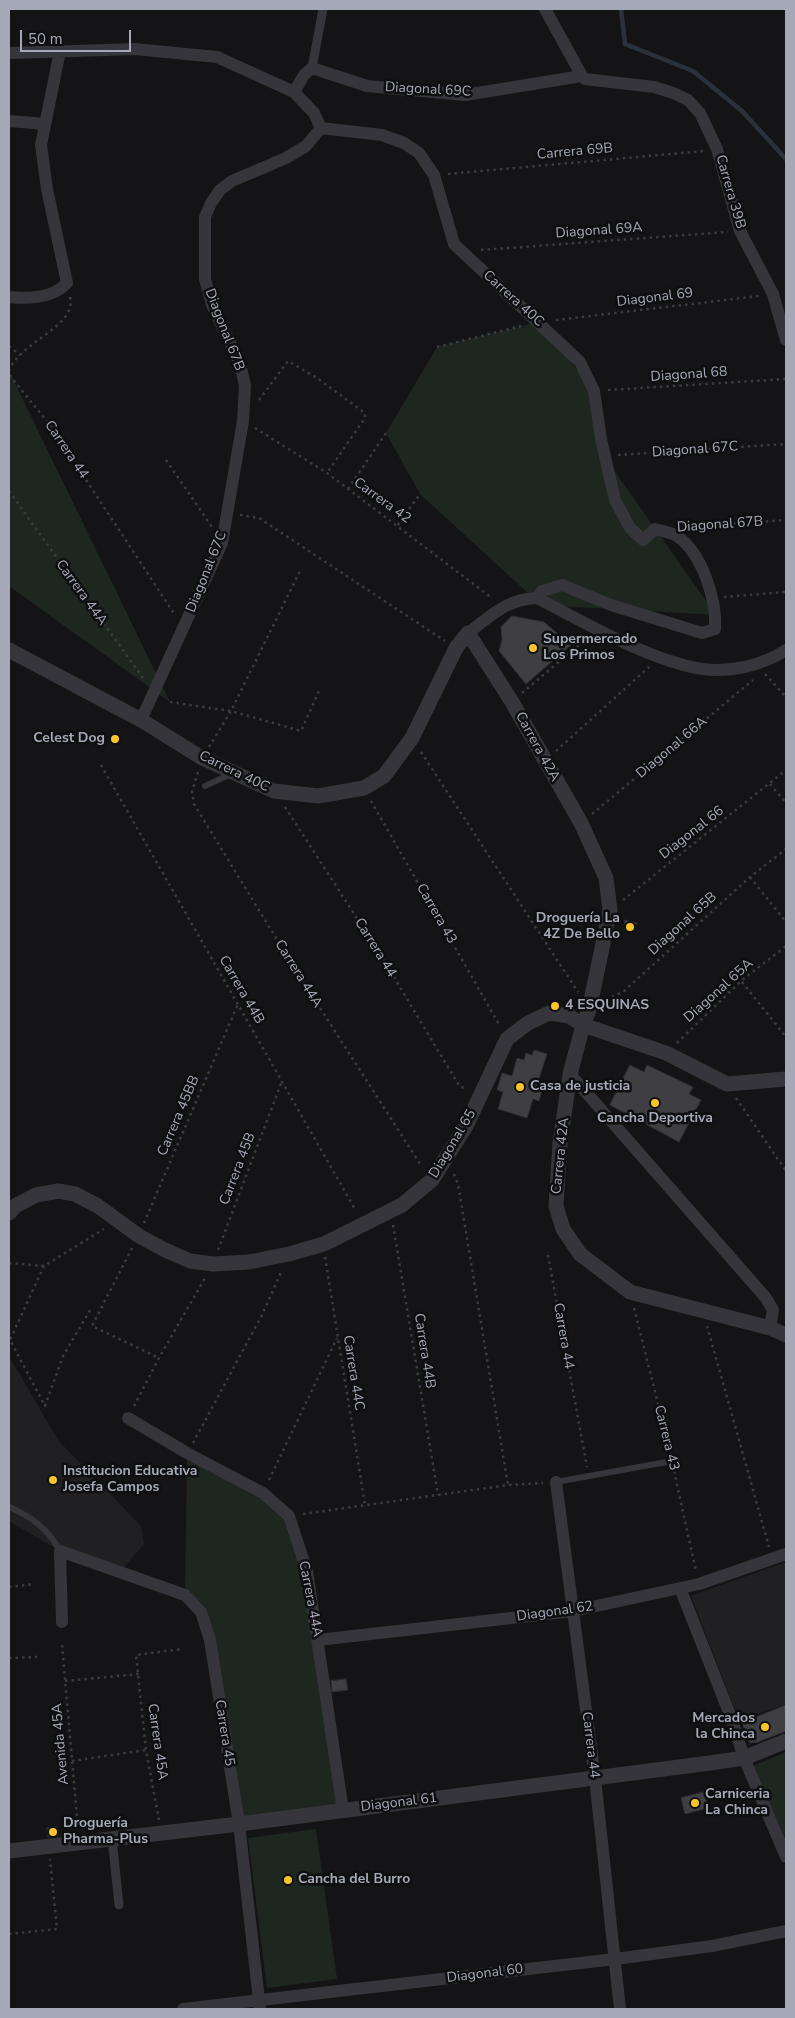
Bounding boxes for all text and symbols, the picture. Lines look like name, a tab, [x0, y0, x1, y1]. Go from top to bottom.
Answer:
scale bar	[22, 20, 134, 52]
text: 50 m	[28, 29, 63, 49]
street label: Diagonal 69C	[384, 79, 472, 101]
street label: Carrera 69B	[536, 140, 614, 164]
street label: Carrera 39B	[711, 153, 749, 231]
street label: Diagonal 69A	[555, 220, 643, 242]
street label: Carrera 40C	[479, 267, 547, 331]
street label: Diagonal 69	[616, 285, 694, 311]
street label: Diagonal 67B	[201, 287, 247, 373]
street label: Diagonal 68	[650, 364, 728, 386]
street label: Carrera 44	[40, 418, 92, 482]
street label: Diagonal 67C	[651, 439, 739, 461]
street label: Carrera 42	[350, 475, 414, 527]
street label: Diagonal 67B	[676, 514, 764, 536]
street label: Diagonal 67C	[183, 529, 231, 615]
street label: Carrera 44A	[52, 557, 110, 629]
place label: Supermercado Los Primos	[543, 632, 637, 664]
marker: Supermercado Los Primos	[527, 642, 539, 654]
street label: Carrera 42A	[511, 709, 563, 785]
street label: Diagonal 66A	[633, 714, 711, 782]
place label: Celest Dog	[33, 731, 105, 747]
marker: Celest Dog	[109, 733, 121, 745]
street label: Carrera 40C	[196, 748, 272, 796]
street label: Diagonal 66	[657, 803, 727, 863]
street label: Carrera 43	[412, 881, 460, 947]
street label: Diagonal 65B	[645, 889, 721, 959]
place label: Droguería La 4Z De Bello	[536, 911, 620, 944]
street label: Carrera 44	[350, 915, 400, 981]
marker: Droguería La 4Z De Bello	[624, 921, 636, 933]
street label: Carrera 44A	[270, 937, 326, 1011]
street label: Carrera 44B	[215, 953, 267, 1027]
street label: Diagonal 65A	[681, 956, 757, 1026]
place label: 4 ESQUINAS	[565, 998, 649, 1014]
marker: 4 ESQUINAS	[549, 1000, 561, 1012]
street label: Carrera 45BB	[155, 1073, 203, 1159]
place label: Casa de justicia	[530, 1079, 630, 1095]
marker: Casa de justicia	[514, 1081, 526, 1093]
marker: Cancha Deportiva	[649, 1097, 661, 1109]
street label: Diagonal 65	[426, 1107, 480, 1181]
place label: Cancha Deportiva	[597, 1111, 713, 1127]
street label: Carrera 42A	[549, 1117, 573, 1195]
street label: Carrera 45B	[217, 1130, 259, 1208]
street label: Carrera 44	[549, 1302, 577, 1370]
street label: Carrera 44B	[410, 1312, 438, 1390]
street label: Carrera 44C	[339, 1334, 367, 1412]
street label: Carrera 43	[650, 1404, 682, 1472]
place label: Institucion Educativa Josefa Campos	[63, 1464, 197, 1496]
marker: Institucion Educativa Josefa Campos	[47, 1474, 59, 1486]
street label: Carrera 44A	[294, 1560, 326, 1638]
street label: Diagonal 62	[516, 1598, 594, 1626]
street label: Carrera 45	[210, 1699, 238, 1767]
street label: Avenida 45A	[49, 1703, 73, 1785]
street label: Carrera 45A	[143, 1703, 171, 1781]
street label: Carrera 44	[578, 1711, 602, 1779]
place label: Mercados la Chinca	[692, 1711, 755, 1744]
marker: Mercados la Chinca	[759, 1721, 771, 1733]
place label: Carniceria La Chinca	[705, 1787, 770, 1820]
street label: Diagonal 61	[360, 1790, 438, 1816]
marker: Carniceria La Chinca	[689, 1797, 701, 1809]
place label: Droguería Pharma-Plus	[63, 1816, 148, 1848]
marker: Droguería Pharma-Plus	[47, 1826, 59, 1838]
place label: Cancha del Burro	[298, 1872, 410, 1888]
marker: Cancha del Burro	[282, 1874, 294, 1886]
street label: Diagonal 60	[446, 1961, 524, 1987]

